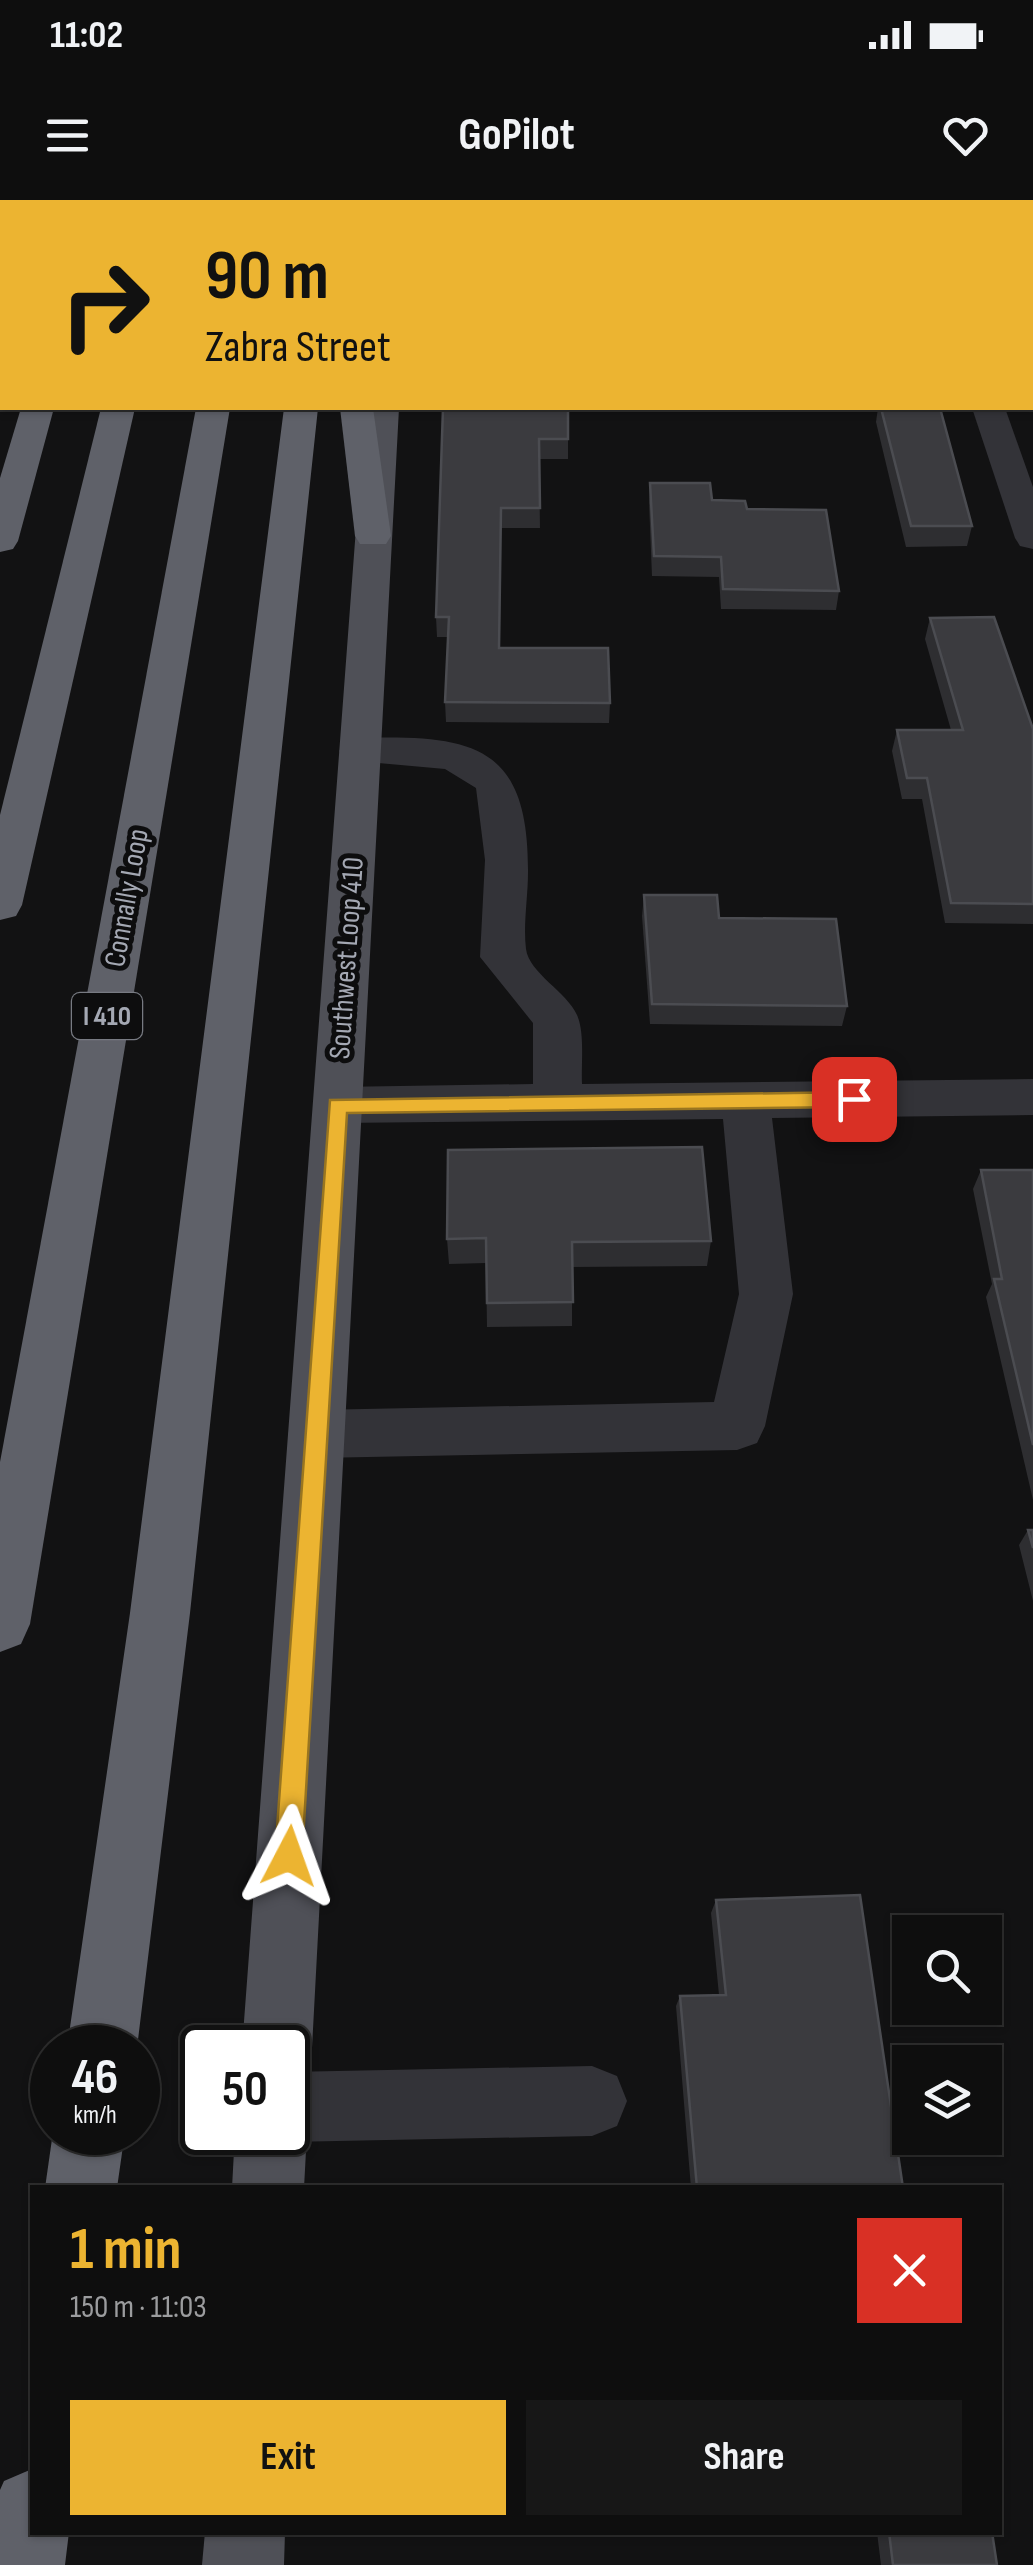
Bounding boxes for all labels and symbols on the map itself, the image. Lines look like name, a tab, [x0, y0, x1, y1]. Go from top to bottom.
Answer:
street label: Connally Loop	[97, 826, 157, 970]
street label: Southwest Loop 410	[322, 856, 372, 1060]
road number: I 410	[72, 993, 142, 1039]
pin	[812, 1057, 897, 1142]
position arrow	[237, 1804, 341, 1908]
speed limit sign: 50	[180, 2025, 310, 2155]

